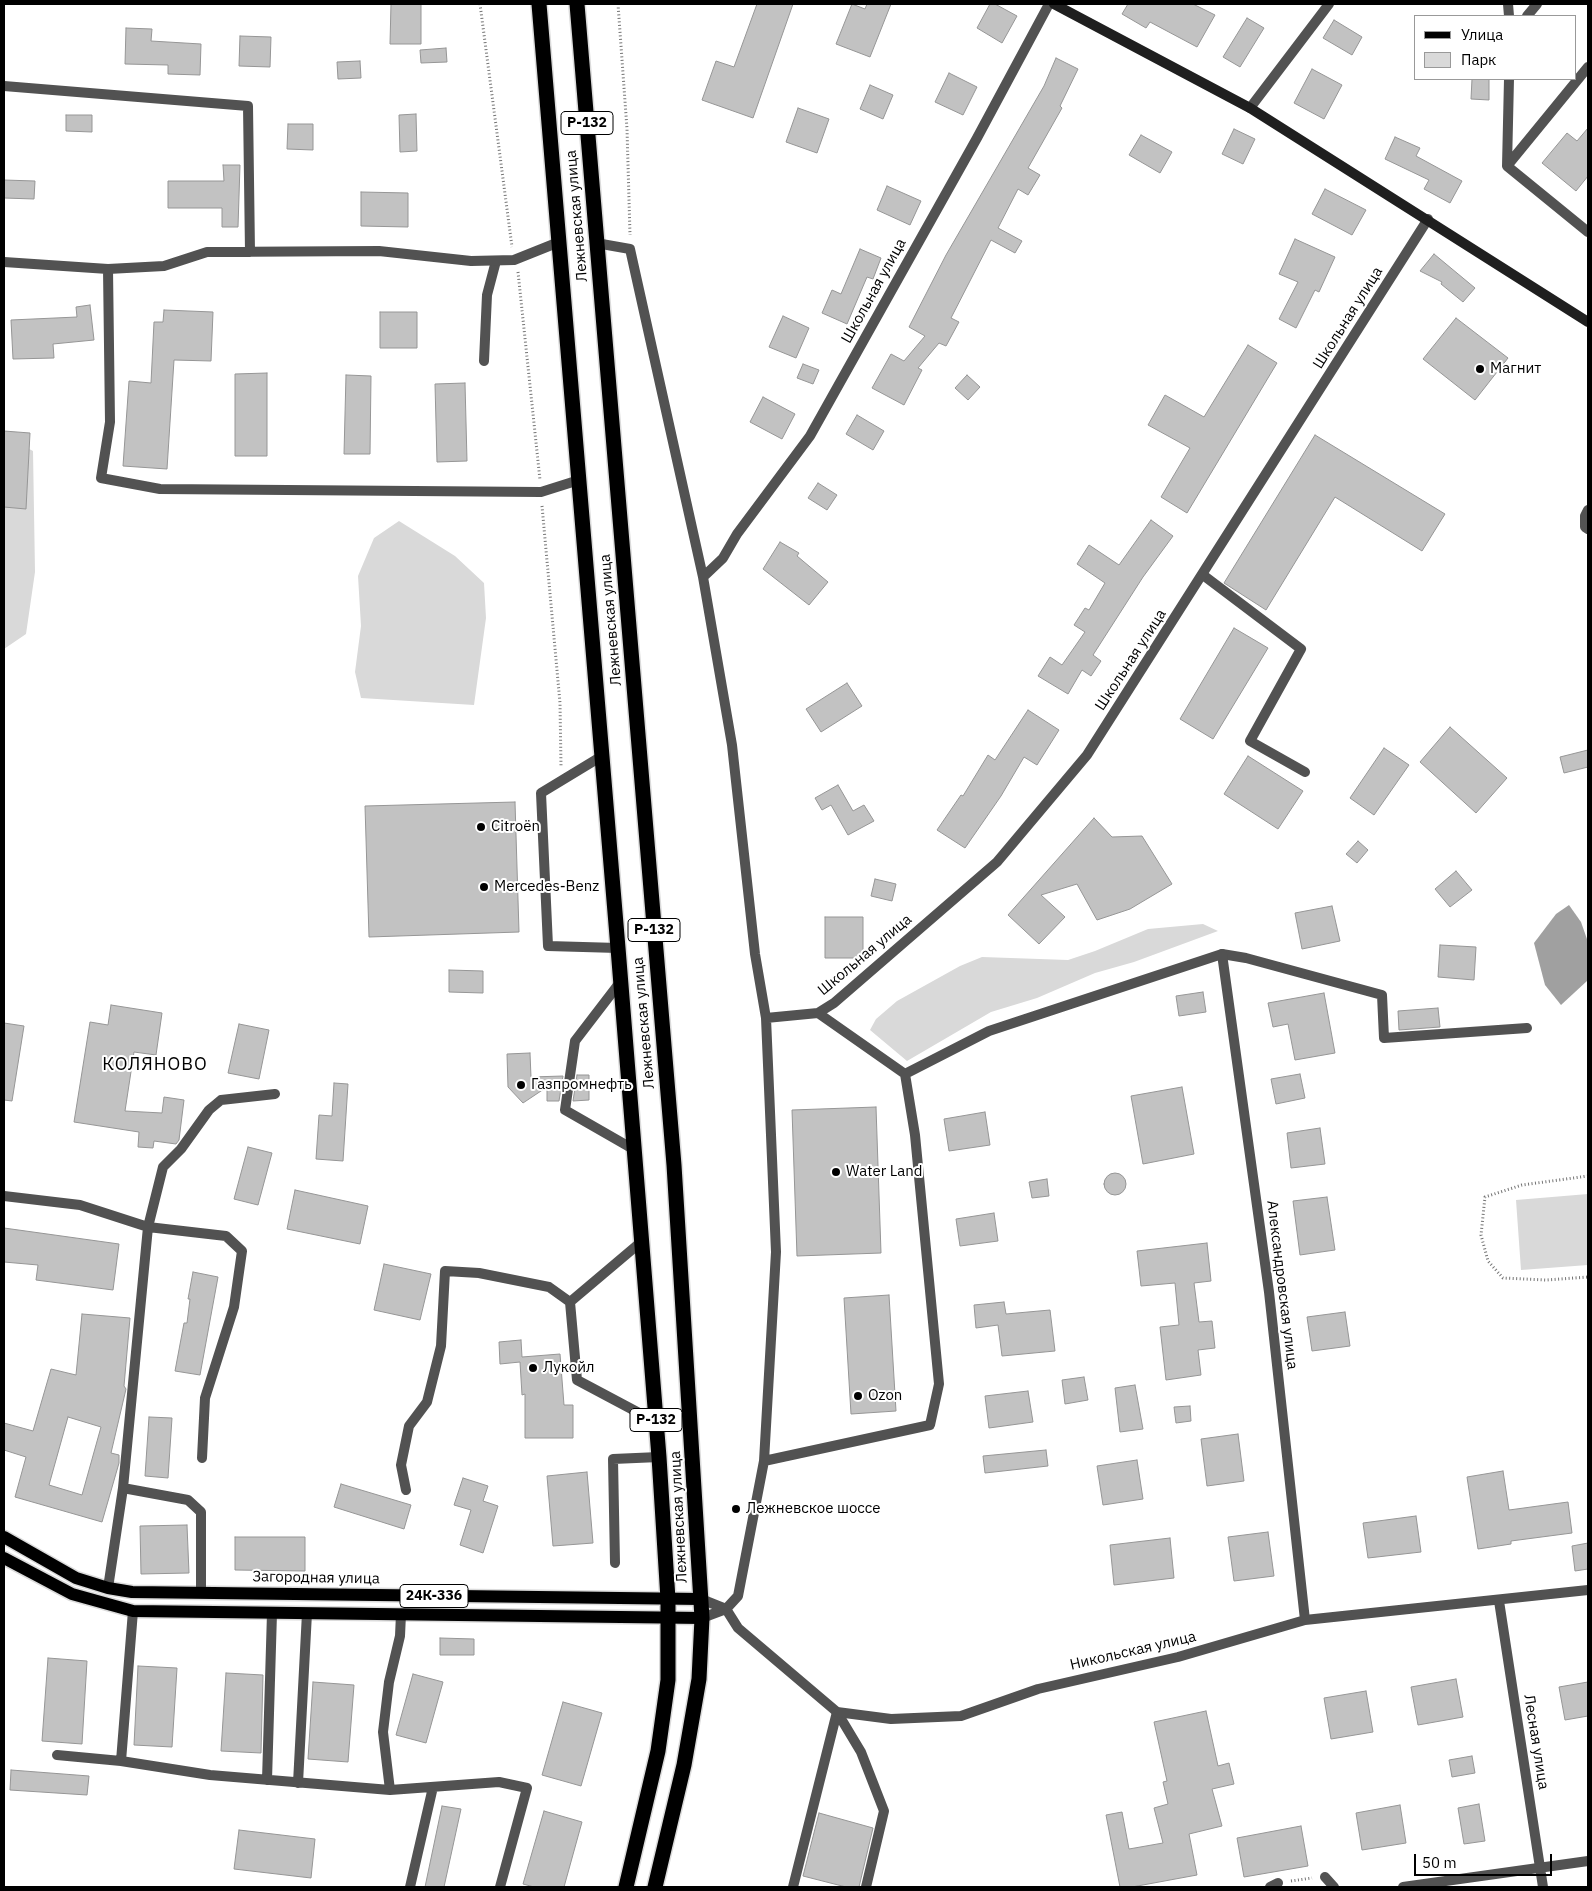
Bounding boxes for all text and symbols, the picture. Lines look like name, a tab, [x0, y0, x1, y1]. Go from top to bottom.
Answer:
legend	[1414, 15, 1577, 80]
text: Улица	[1461, 25, 1503, 44]
text: Парк	[1461, 50, 1496, 69]
road number: Р-132	[561, 112, 613, 134]
street label: Лежневская улица	[562, 149, 592, 283]
street label: Школьная улица	[838, 236, 910, 346]
street label: Школьная улица	[1309, 264, 1387, 372]
place label: Магнит	[1490, 360, 1541, 378]
marker: Магнит	[1474, 363, 1486, 375]
street label: Лежневская улица	[596, 553, 626, 687]
street label: Школьная улица	[1092, 606, 1170, 714]
place label: Citroën	[491, 818, 540, 836]
marker: Citroën	[475, 821, 487, 833]
place label: Mercedes-Benz	[494, 878, 599, 896]
marker: Mercedes-Benz	[478, 881, 490, 893]
street label: Школьная улица	[814, 911, 916, 999]
road number: Р-132	[628, 918, 680, 942]
street label: Лежневская улица	[629, 956, 659, 1090]
district label: КОЛЯНОВО	[101, 1054, 209, 1076]
place label: Газпромнефть	[531, 1076, 632, 1094]
marker: Газпромнефть	[515, 1079, 527, 1091]
place label: Water Land	[846, 1163, 922, 1181]
marker: Water Land	[830, 1166, 842, 1178]
street label: Александровская улица	[1263, 1199, 1301, 1371]
place label: Лукойл	[543, 1359, 594, 1377]
marker: Лукойл	[527, 1362, 539, 1374]
place label: Ozon	[868, 1387, 902, 1405]
marker: Ozon	[852, 1390, 864, 1402]
road number: Р-132	[630, 1408, 682, 1432]
street label: Лежневская улица	[667, 1451, 691, 1583]
place label: Лежневское шоссе	[746, 1500, 880, 1518]
marker: Лежневское шоссе	[730, 1503, 742, 1515]
street label: Загородная улица	[252, 1568, 380, 1588]
road number: 24К-336	[400, 1584, 468, 1608]
street label: Никольская улица	[1068, 1628, 1198, 1674]
street label: Лесная улица	[1520, 1693, 1552, 1791]
scale bar	[1417, 1844, 1554, 1876]
text: 50 m	[1422, 1853, 1457, 1872]

